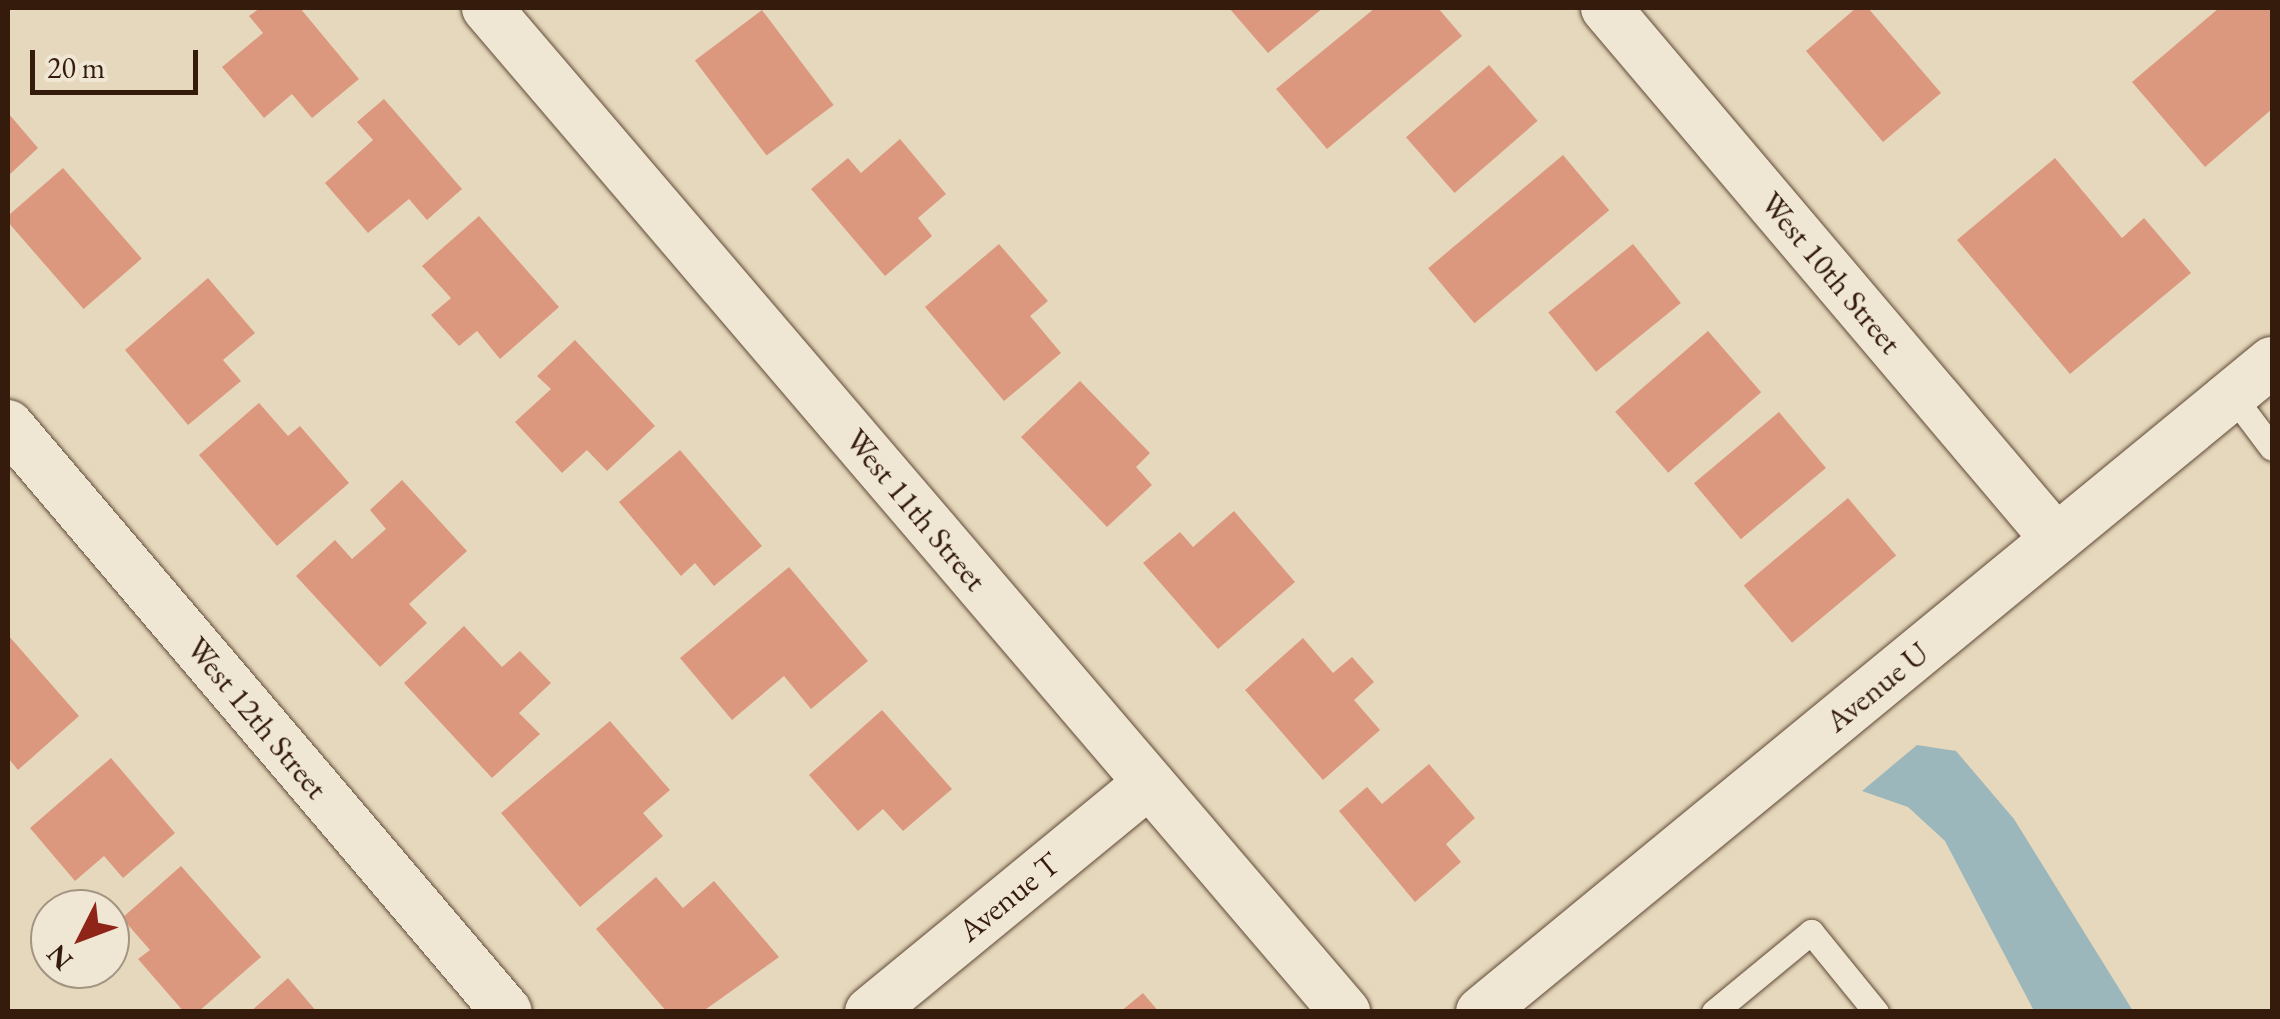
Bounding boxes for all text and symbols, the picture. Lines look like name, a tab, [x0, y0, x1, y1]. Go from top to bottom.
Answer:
scale bar	[35, 30, 202, 92]
text: 20 m	[47, 48, 105, 87]
street label: West 10th Street	[1752, 184, 1910, 362]
street label: West 11th Street	[837, 421, 995, 599]
street label: West 12th Street	[178, 629, 336, 807]
street label: Avenue U	[1818, 634, 1936, 740]
street label: Avenue T	[950, 844, 1068, 950]
north arrow	[30, 889, 130, 989]
text: N	[38, 937, 80, 978]

